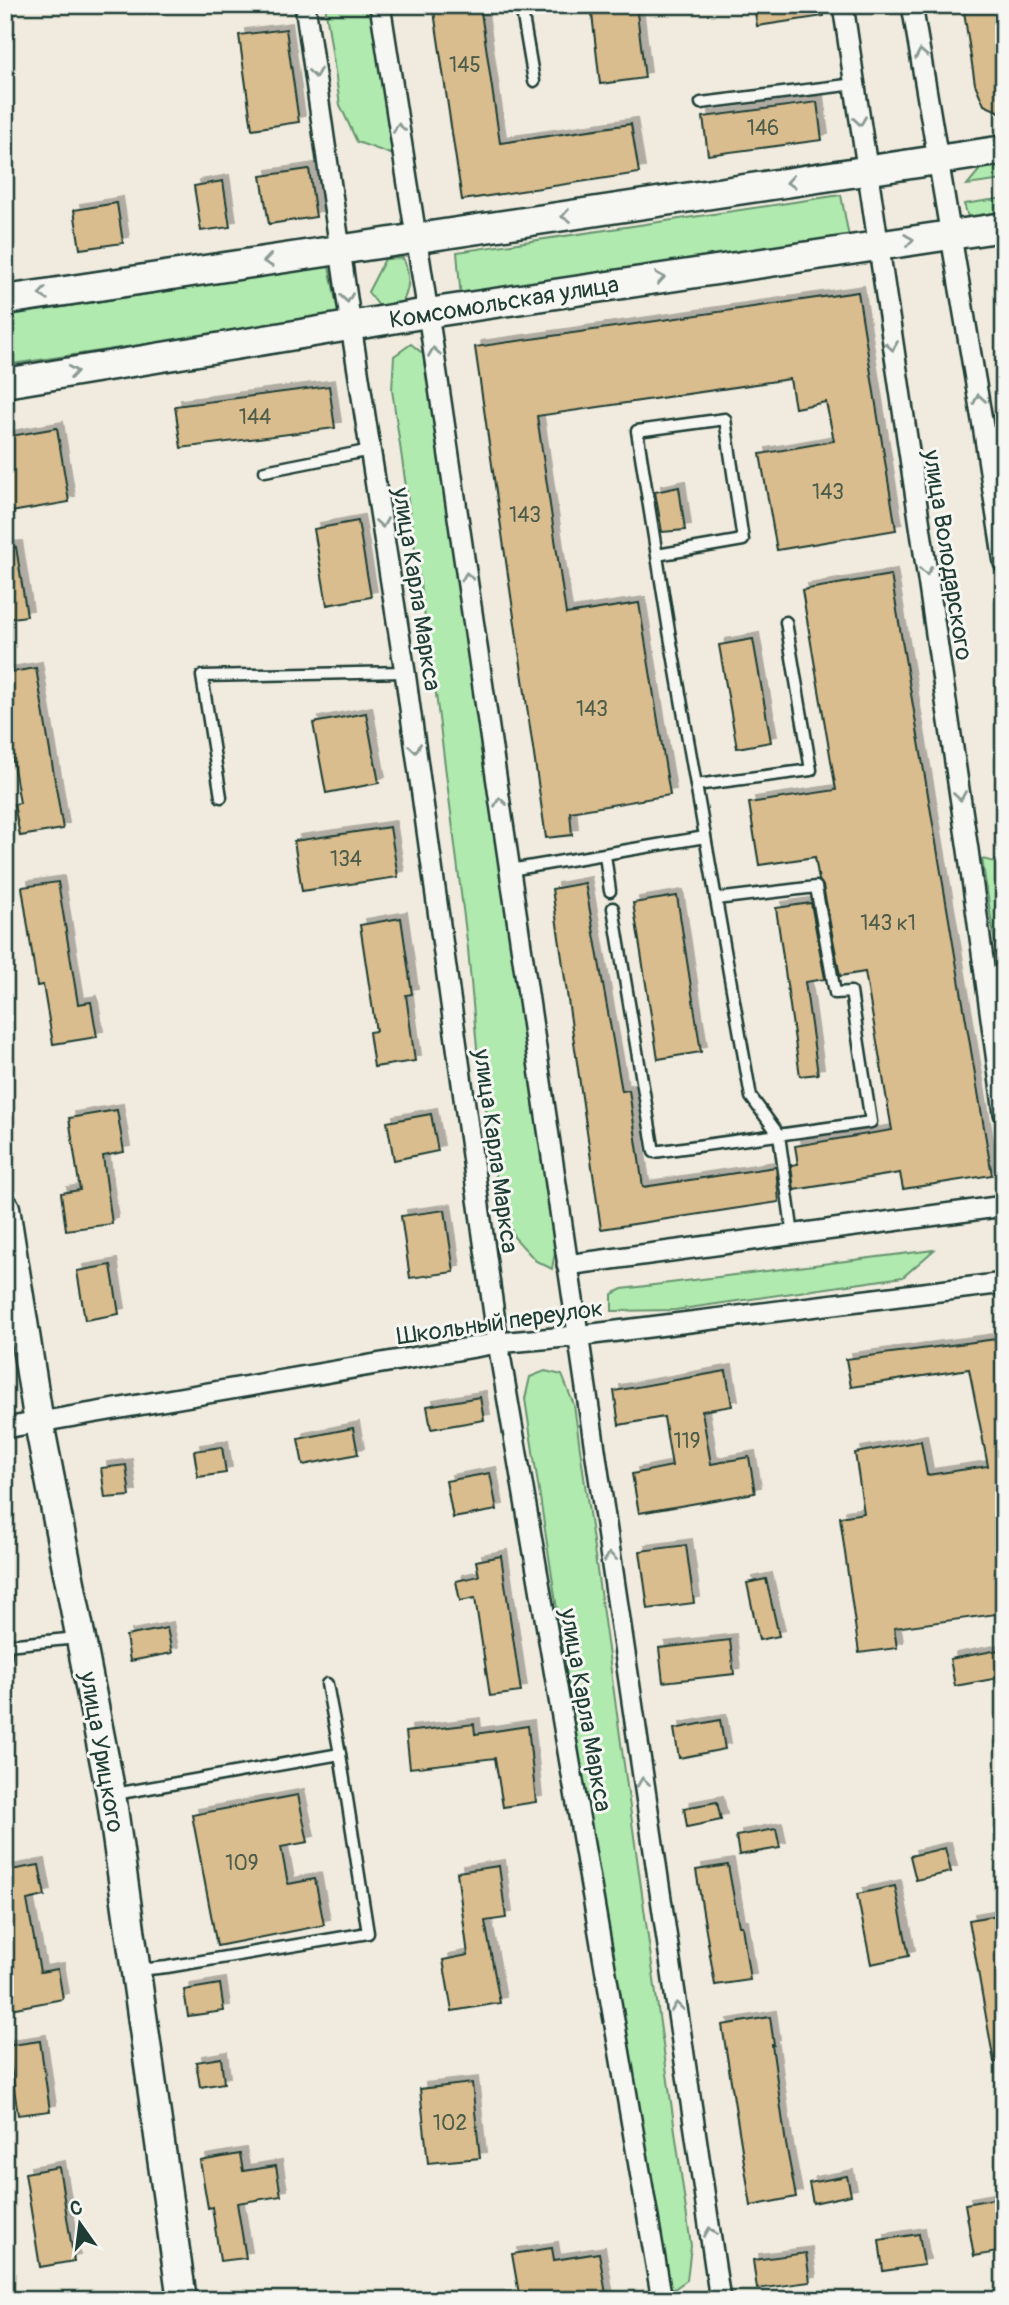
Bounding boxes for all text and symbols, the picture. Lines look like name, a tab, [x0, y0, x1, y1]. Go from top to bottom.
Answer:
one-way arrow	[914, 48, 929, 60]
house number: 145	[449, 52, 481, 79]
one-way arrow	[307, 67, 322, 79]
house number: 146	[747, 115, 779, 142]
one-way arrow	[852, 115, 867, 127]
one-way arrow	[392, 122, 407, 133]
one-way arrow	[785, 174, 797, 189]
one-way arrow	[560, 209, 572, 224]
one-way arrow	[903, 233, 915, 248]
one-way arrow	[262, 253, 274, 268]
street label: Комсомольская улица	[387, 270, 621, 335]
one-way arrow	[654, 271, 666, 286]
one-way arrow	[37, 286, 49, 301]
one-way arrow	[339, 292, 354, 304]
one-way arrow	[884, 341, 899, 352]
one-way arrow	[427, 346, 442, 358]
one-way arrow	[67, 365, 78, 380]
one-way arrow	[972, 393, 987, 405]
house number: 144	[239, 404, 271, 431]
street label: улица Володарского	[916, 447, 978, 662]
house number: 143	[812, 479, 844, 506]
street label: улица Карла Маркса	[386, 484, 447, 693]
house number: 143	[509, 502, 541, 529]
one-way arrow	[374, 517, 389, 529]
one-way arrow	[918, 566, 933, 577]
one-way arrow	[460, 571, 475, 583]
house number: 143	[576, 696, 608, 723]
one-way arrow	[408, 742, 423, 754]
one-way arrow	[952, 791, 967, 802]
one-way arrow	[493, 797, 508, 808]
house number: 134	[330, 846, 362, 873]
house number: 143 к1	[860, 910, 916, 937]
street label: улица Карла Маркса	[467, 1046, 524, 1255]
street label: Школьный переулок	[395, 1294, 605, 1351]
house number: 119	[673, 1428, 701, 1455]
one-way arrow	[603, 1551, 618, 1563]
street label: улица Карла Маркса	[553, 1605, 618, 1814]
street label: улица Урицкого	[73, 1668, 130, 1835]
one-way arrow	[636, 1776, 651, 1788]
house number: 109	[225, 1850, 259, 1877]
one-way arrow	[670, 2001, 685, 2013]
house number: 102	[433, 2110, 467, 2137]
north arrow	[46, 2190, 116, 2260]
text: С	[68, 2195, 85, 2222]
one-way arrow	[703, 2226, 718, 2238]

